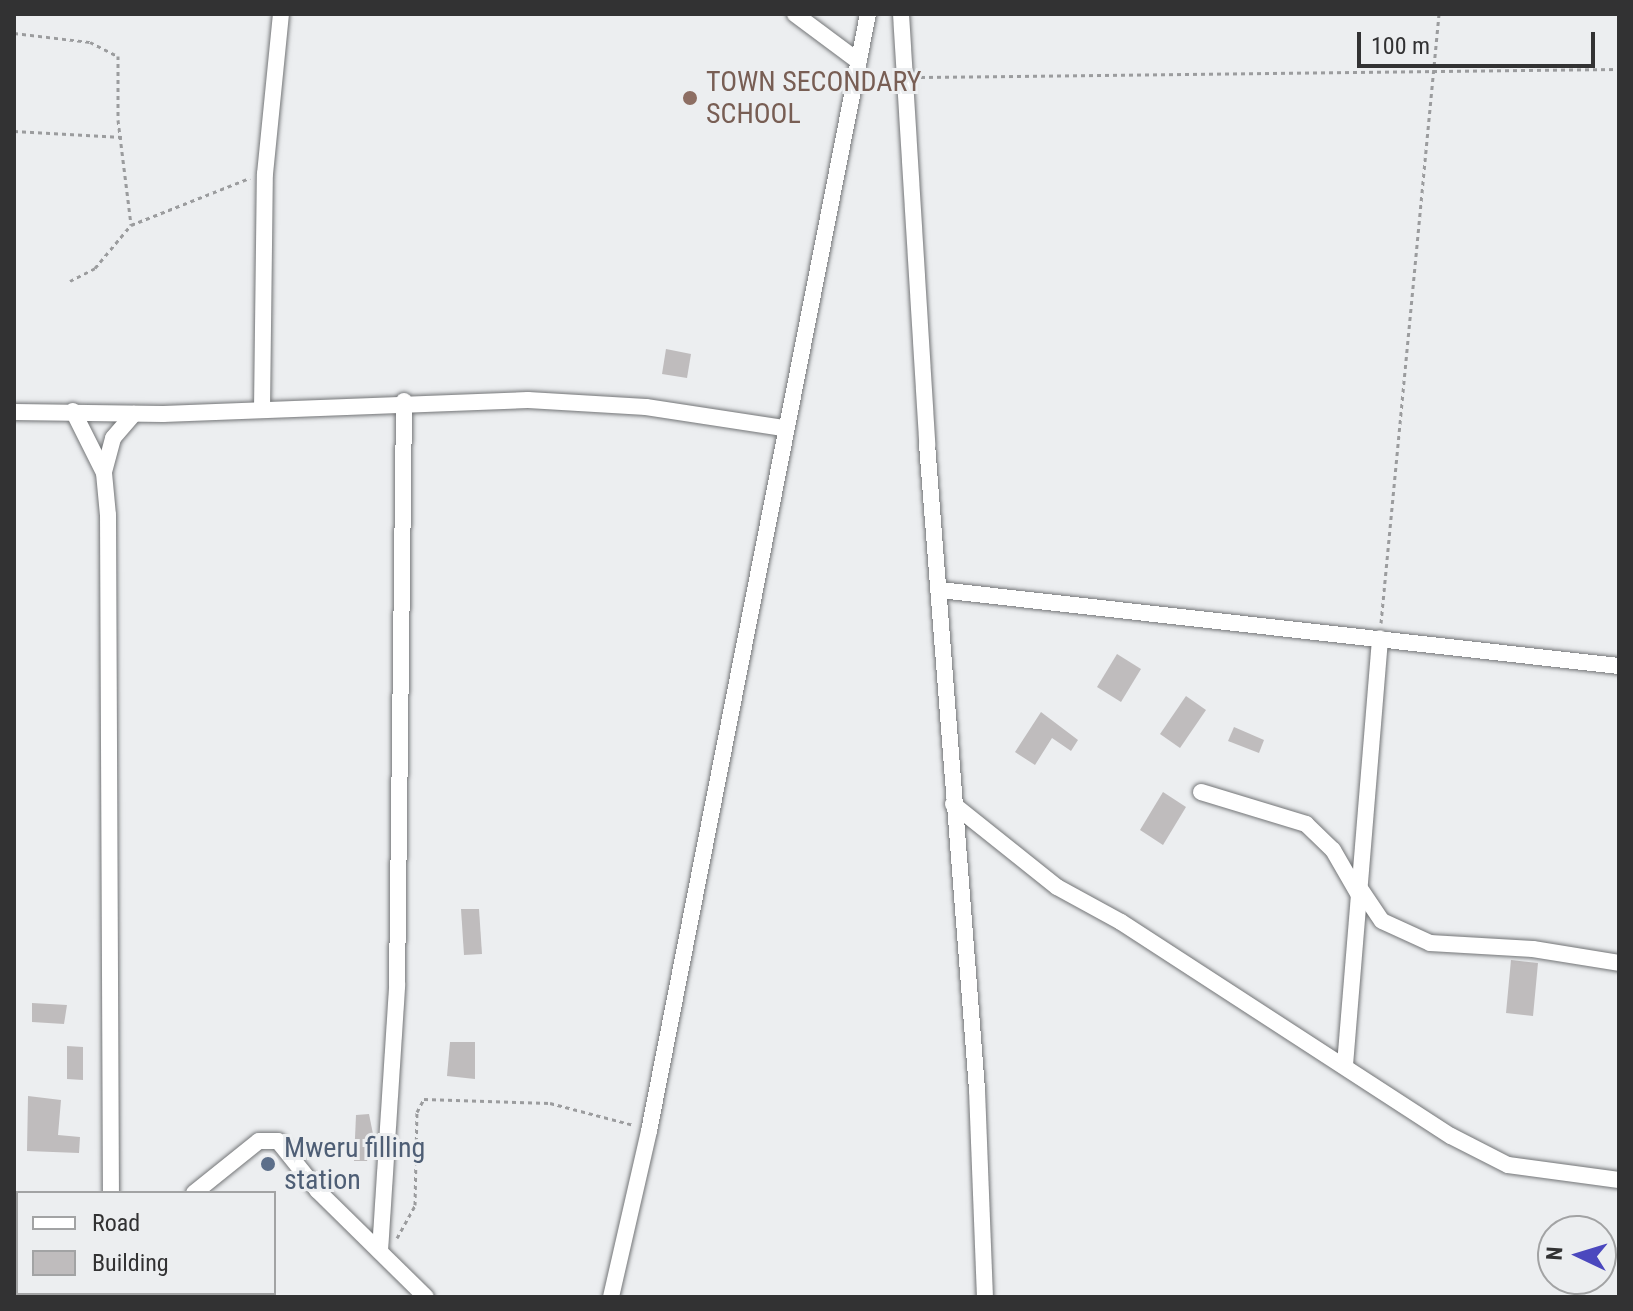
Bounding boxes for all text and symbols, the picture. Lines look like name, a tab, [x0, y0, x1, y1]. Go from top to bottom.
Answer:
scale bar	[1361, 16, 1599, 66]
text: 100 m	[1371, 32, 1430, 60]
place label: TOWN SECONDARY SCHOOL	[706, 65, 921, 131]
marker: TOWN SECONDARY SCHOOL	[681, 89, 699, 107]
place label: Mweru filling station	[284, 1131, 425, 1197]
marker: Mweru filling station	[259, 1155, 277, 1173]
legend	[16, 1191, 276, 1295]
text: Road	[92, 1209, 140, 1237]
north arrow	[1537, 1215, 1617, 1295]
text: N	[1542, 1246, 1567, 1261]
text: Building	[92, 1249, 169, 1277]

